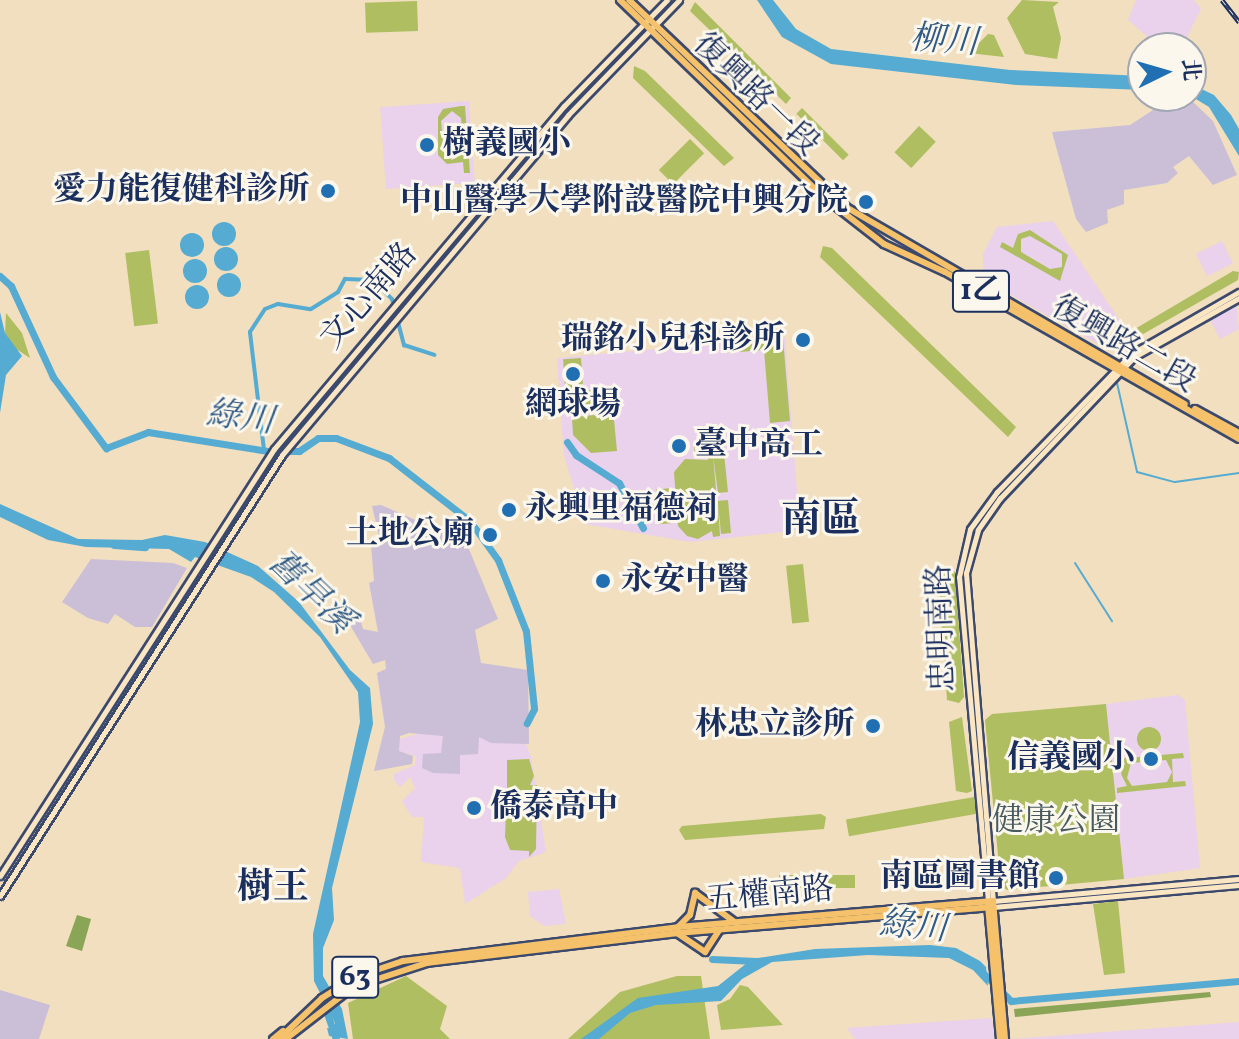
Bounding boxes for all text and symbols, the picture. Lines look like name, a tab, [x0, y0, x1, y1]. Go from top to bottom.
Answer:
water label: 柳川	[909, 19, 979, 65]
street label: 復興路一段	[684, 27, 826, 165]
north arrow	[1127, 32, 1207, 112]
text: 北	[1173, 58, 1206, 82]
place label: 樹義國小	[443, 126, 571, 164]
marker: 樹義國小	[418, 136, 436, 154]
place label: 愛力能復健科診所	[54, 172, 310, 210]
marker: 愛力能復健科診所	[317, 180, 339, 202]
place label: 中山醫學大學附設醫院中興分院	[400, 183, 848, 221]
marker: 中山醫學大學附設醫院中興分院	[855, 191, 877, 213]
street label: 文心南路	[314, 236, 426, 358]
road number: 1乙	[951, 265, 1011, 317]
street label: 復興路二段	[1044, 289, 1202, 403]
place label: 瑞銘小兒科診所	[561, 321, 785, 359]
marker: 瑞銘小兒科診所	[792, 329, 814, 351]
marker: 網球場	[564, 365, 582, 383]
place label: 網球場	[525, 387, 621, 425]
water label: 綠川	[204, 395, 276, 443]
place label: 臺中高工	[695, 427, 823, 465]
marker: 臺中高工	[670, 437, 688, 455]
place label: 永興里福德祠	[525, 491, 717, 529]
district label: 南區	[781, 497, 861, 545]
marker: 永興里福德祠	[500, 501, 518, 519]
place label: 土地公廟	[346, 516, 474, 554]
marker: 土地公廟	[481, 526, 499, 544]
water label: 舊旱溪	[259, 543, 361, 643]
place label: 永安中醫	[621, 562, 749, 600]
street label: 忠明南路	[922, 563, 964, 693]
marker: 永安中醫	[592, 570, 614, 592]
place label: 林忠立診所	[695, 707, 855, 745]
marker: 林忠立診所	[862, 715, 884, 737]
place label: 信義國小	[1007, 740, 1135, 778]
marker: 信義國小	[1142, 750, 1160, 768]
place label: 僑泰高中	[490, 789, 618, 827]
marker: 僑泰高中	[465, 799, 483, 817]
park label: 健康公園	[992, 803, 1120, 841]
place label: 南區圖書館	[880, 859, 1040, 897]
district label: 樹王	[237, 868, 309, 912]
marker: 南區圖書館	[1047, 869, 1065, 887]
street label: 五權南路	[705, 871, 835, 921]
water label: 綠川	[877, 905, 949, 951]
road number: 63	[331, 951, 379, 1003]

